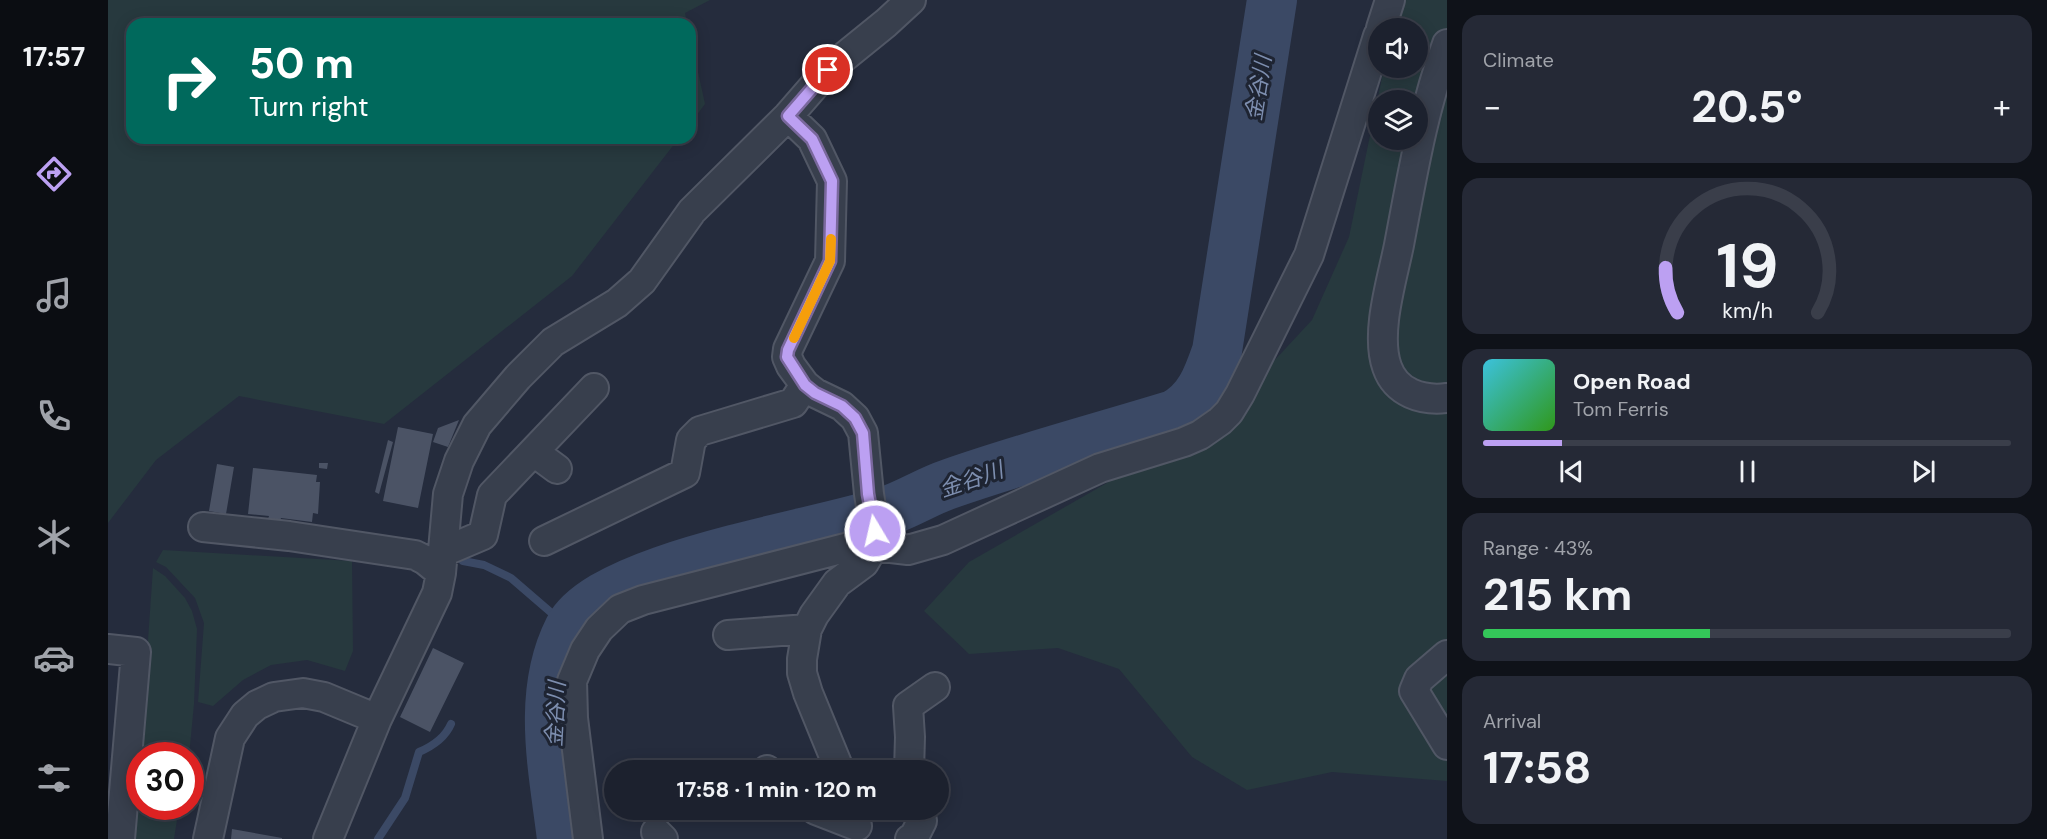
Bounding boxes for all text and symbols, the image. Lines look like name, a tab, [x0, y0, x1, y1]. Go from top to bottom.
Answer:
map controls	[1368, 18, 1428, 150]
button: sound	[1368, 18, 1428, 78]
text: 50 m	[249, 36, 354, 91]
text: 17:57	[23, 39, 85, 74]
icon: right	[150, 42, 228, 120]
pin	[802, 44, 853, 95]
text: Climate	[1483, 47, 1554, 73]
water label: 金谷川	[1239, 51, 1278, 123]
icon: arrive	[811, 53, 844, 86]
text: 20.5°	[1691, 77, 1803, 136]
text: −	[1483, 85, 1501, 128]
text: +	[1993, 85, 2011, 128]
text: Turn right	[249, 89, 369, 124]
button: layers	[1368, 90, 1428, 150]
icon: directions	[33, 153, 75, 195]
text: 19	[1716, 225, 1778, 306]
icon: music	[33, 274, 75, 316]
text: km/h	[1722, 298, 1772, 326]
text: Open Road	[1573, 367, 1691, 396]
icon: phone	[33, 395, 75, 437]
text: Tom Ferris	[1573, 396, 1669, 422]
water label: 金谷川	[935, 454, 1009, 504]
icon: previous	[1555, 455, 1588, 488]
icon: pause	[1731, 455, 1764, 488]
icon: next	[1907, 455, 1940, 488]
position arrow	[843, 499, 907, 563]
icon: climate	[33, 516, 75, 558]
text: Range · 43%	[1483, 535, 1593, 561]
text: 215 km	[1483, 565, 1632, 624]
icon: car	[33, 637, 75, 679]
water label: 金谷川	[539, 678, 572, 748]
text: Arrival	[1483, 708, 1541, 734]
text: 17:58	[1483, 738, 1591, 797]
speed limit sign: 30	[126, 742, 204, 820]
icon: filters	[33, 757, 75, 799]
text: 17:58 · 1 min · 120 m	[676, 775, 877, 804]

